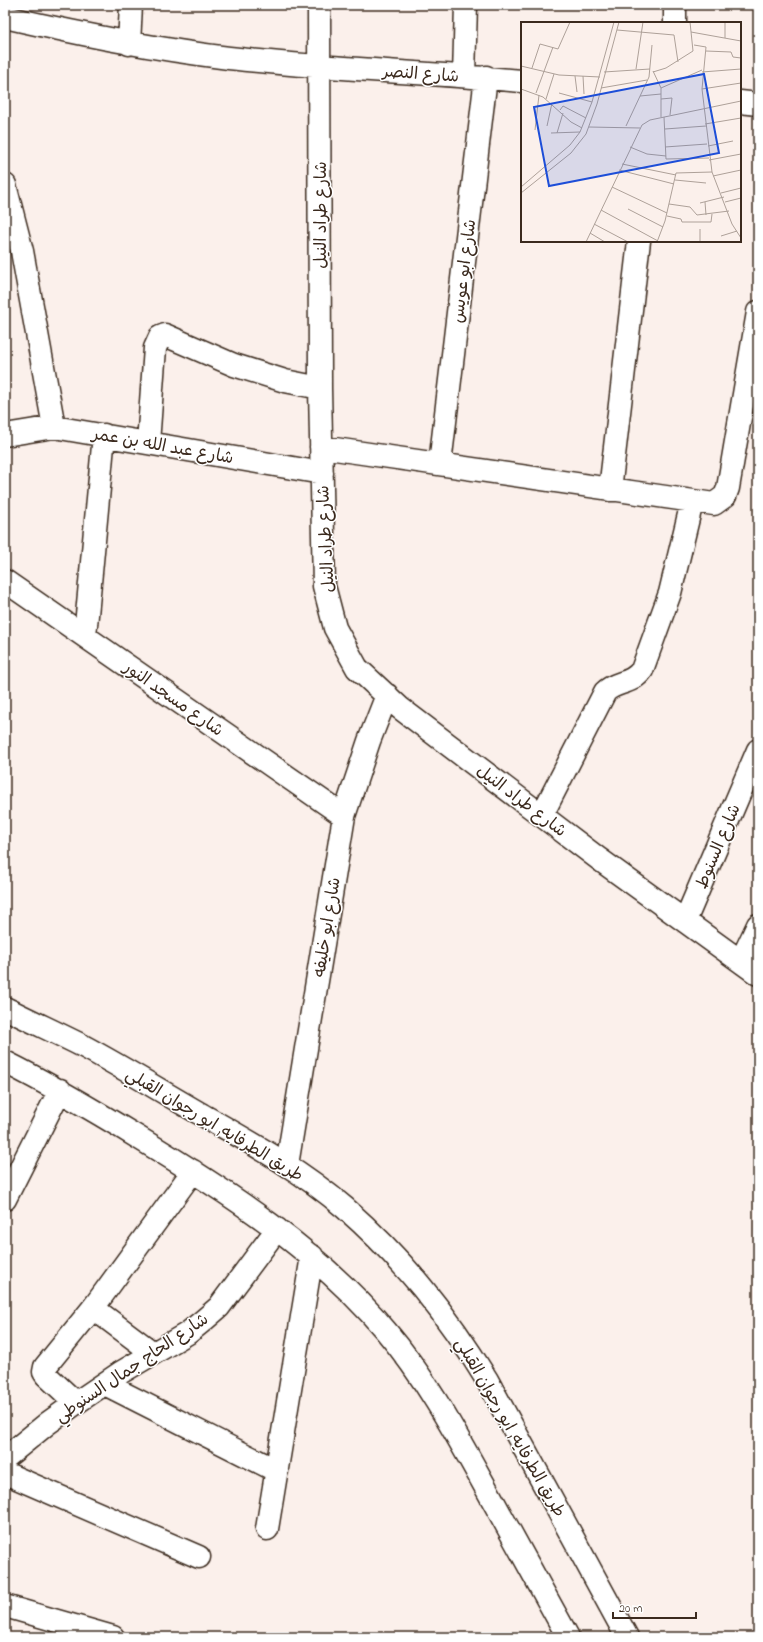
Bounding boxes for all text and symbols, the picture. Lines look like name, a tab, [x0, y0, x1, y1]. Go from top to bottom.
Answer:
inset map	[521, 22, 741, 242]
street label: شارع النصر	[380, 59, 460, 90]
street label: شارع طراد النيل	[309, 161, 334, 269]
street label: شارع ابو عويس	[446, 218, 483, 325]
street label: شارع عبد الله بن عمر	[88, 421, 235, 471]
street label: شارع طراد النيل	[311, 485, 342, 593]
street label: شارع مسجد النور	[116, 654, 228, 743]
street label: شارع طراد النيل	[471, 759, 571, 843]
street label: شارع السنوط	[689, 800, 748, 893]
street label: شارع ابو خليفه	[307, 876, 348, 979]
street label: طريق الطرفايه, ابو رجوان القبلي	[120, 1062, 308, 1189]
street label: شارع الحاج جمال السنوطي	[50, 1307, 214, 1430]
street label: طريق الطرفايه, ابو رجوان القبلي	[447, 1333, 571, 1523]
scale bar	[613, 1594, 696, 1620]
text: 20 m	[619, 1600, 642, 1618]

